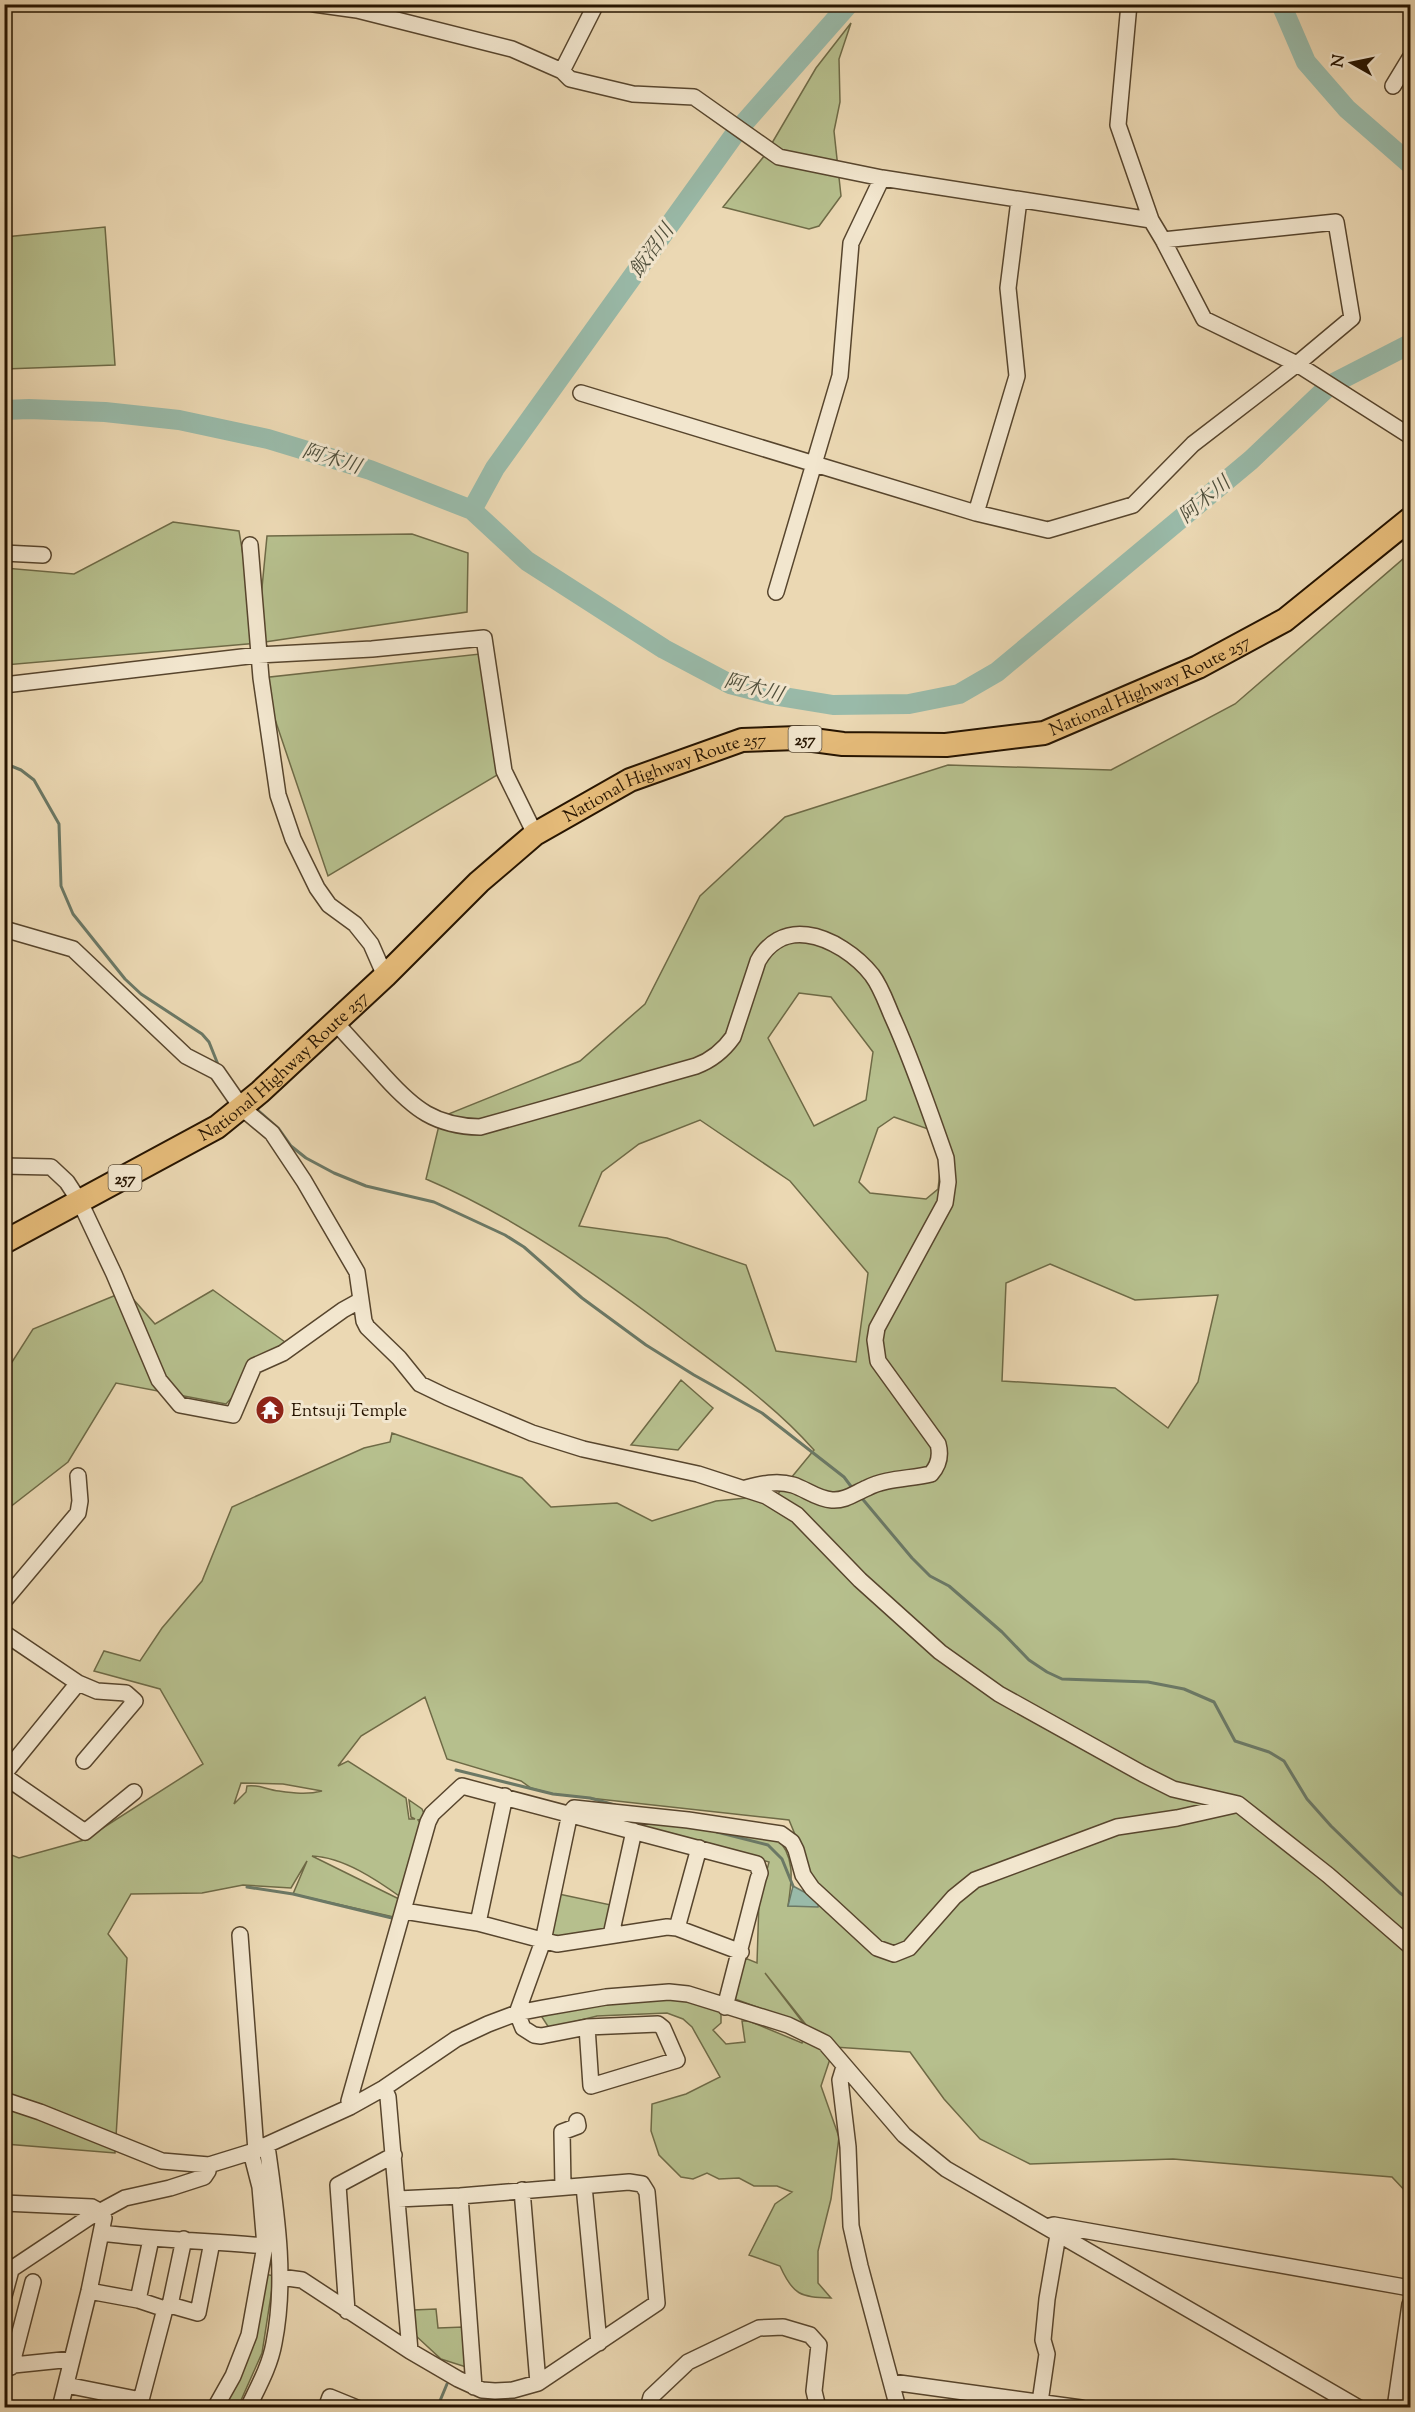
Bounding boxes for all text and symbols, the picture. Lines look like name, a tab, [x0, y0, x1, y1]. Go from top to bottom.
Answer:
north arrow	[1322, 33, 1382, 93]
text: N	[1327, 53, 1352, 69]
water label: 飯沼川	[624, 217, 684, 284]
water label: 阿木川	[298, 438, 366, 484]
water label: 阿木川	[1173, 469, 1239, 531]
street label: National Highway Route 257	[1046, 630, 1256, 744]
water label: 阿木川	[721, 668, 788, 712]
road number: 257	[788, 726, 822, 752]
street label: National Highway Route 257	[559, 728, 767, 830]
street label: National Highway Route 257	[195, 986, 376, 1149]
road number: 257	[108, 1165, 142, 1191]
temple icon: Entsuji Temple	[254, 1394, 286, 1426]
place label: Entsuji Temple	[291, 1399, 407, 1425]

